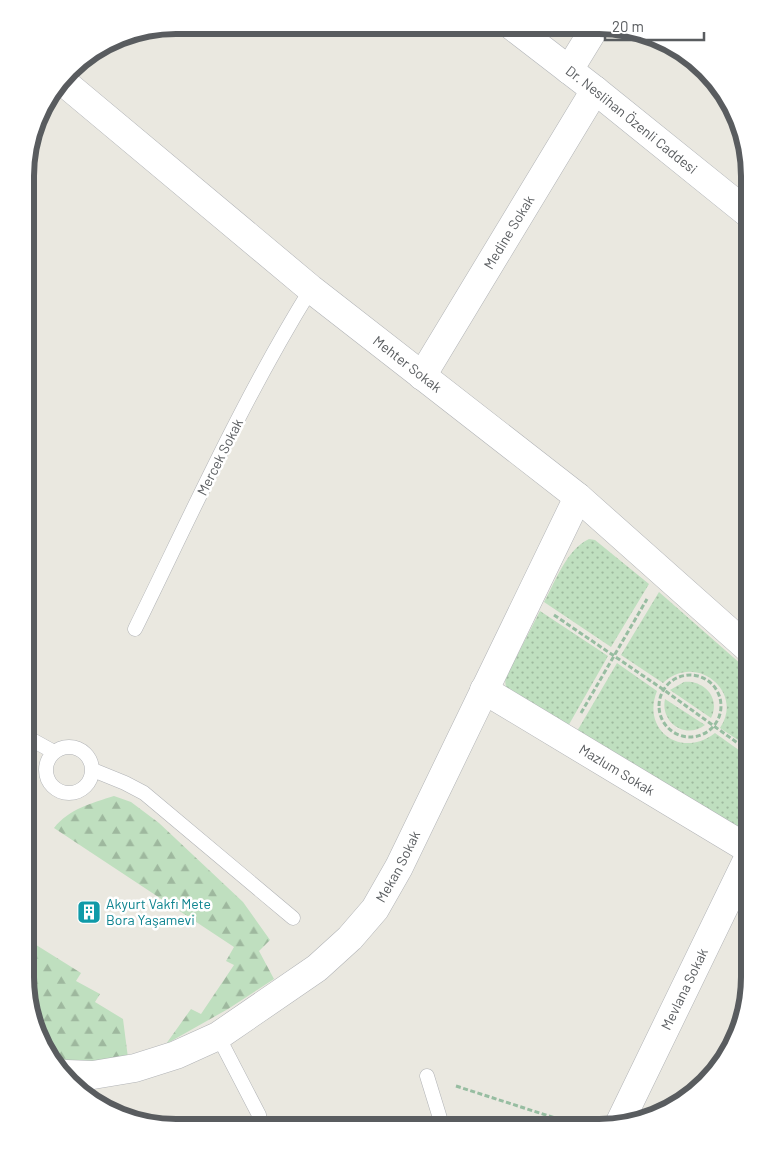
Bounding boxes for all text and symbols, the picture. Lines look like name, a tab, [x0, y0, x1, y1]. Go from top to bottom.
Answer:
scale bar	[605, 10, 704, 42]
text: 20 m	[612, 17, 644, 35]
street label: Dr. Neslihan Özenli Caddesi	[563, 62, 701, 177]
street label: Medine Sokak	[480, 192, 537, 272]
street label: Mehter Sokak	[370, 332, 445, 396]
street label: Mercek Sokak	[193, 416, 246, 498]
street label: Mazlum Sokak	[576, 740, 658, 799]
street label: Mekan Sokak	[372, 828, 423, 905]
place label: Akyurt Vakfı Mete Bora Yaşamevi	[106, 895, 211, 928]
building icon: Akyurt Vakfı Mete Bora Yaşamevi	[76, 899, 102, 925]
street label: Mevlana Sokak	[657, 945, 711, 1032]

